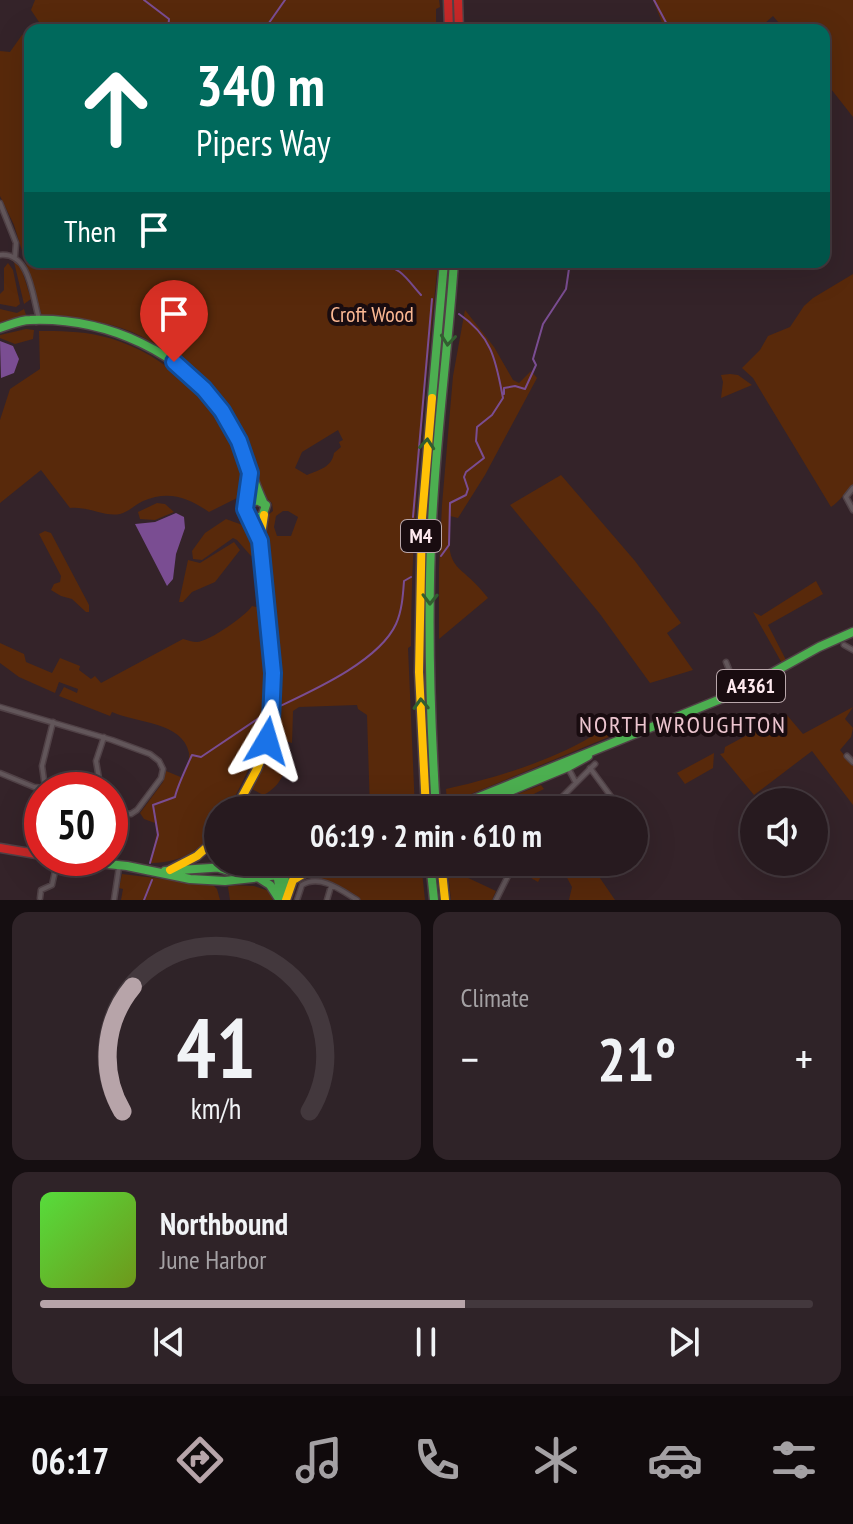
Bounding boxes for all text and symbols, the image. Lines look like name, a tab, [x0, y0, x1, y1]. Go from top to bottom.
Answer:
text: 340 m	[196, 49, 325, 121]
icon: ahead	[64, 56, 168, 160]
text: Pipers Way	[196, 119, 331, 166]
icon: arrive	[132, 208, 176, 252]
text: Then	[64, 211, 116, 250]
pin	[140, 280, 208, 362]
icon: arrive	[152, 292, 196, 336]
park label: Croft Wood	[330, 300, 414, 328]
one-way arrow	[439, 334, 456, 347]
one-way arrow	[418, 437, 435, 450]
road number: M4	[401, 520, 441, 552]
one-way arrow	[421, 593, 439, 606]
road number: A4361	[717, 670, 785, 702]
one-way arrow	[412, 697, 429, 710]
position arrow	[225, 699, 309, 783]
district label: NORTH WROUGHTON	[579, 709, 787, 740]
speed limit sign: 50	[24, 772, 128, 876]
map controls	[740, 788, 828, 876]
button: sound	[740, 788, 828, 876]
text: 06:19 · 2 min · 610 m	[310, 816, 542, 855]
text: Climate	[461, 981, 529, 1014]
text: 41	[176, 993, 256, 1101]
text: 21°	[597, 1020, 676, 1098]
text: −	[461, 1030, 479, 1087]
text: +	[795, 1030, 813, 1087]
text: km/h	[191, 1090, 242, 1127]
text: Northbound	[160, 1204, 288, 1243]
text: June Harbor	[160, 1243, 266, 1276]
icon: previous	[147, 1320, 191, 1364]
icon: pause	[404, 1320, 448, 1364]
icon: next	[662, 1320, 706, 1364]
icon: directions	[172, 1432, 228, 1488]
icon: music	[291, 1432, 347, 1488]
icon: phone	[409, 1432, 465, 1488]
icon: climate	[528, 1432, 584, 1488]
icon: car	[647, 1432, 703, 1488]
icon: filters	[766, 1432, 822, 1488]
text: 06:17	[31, 1437, 109, 1484]

